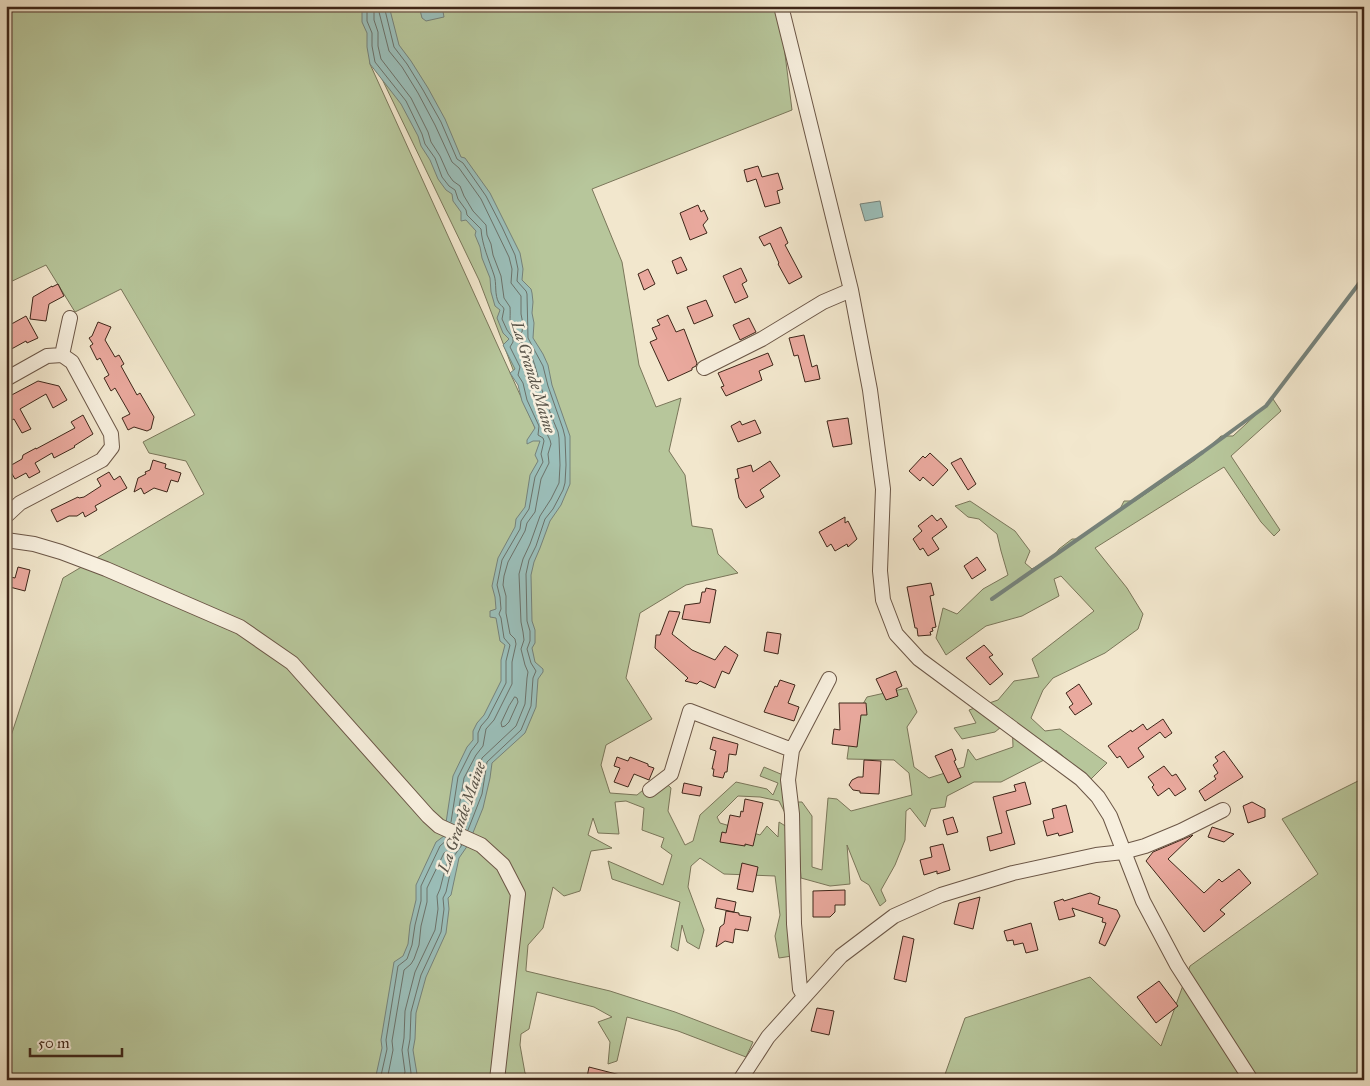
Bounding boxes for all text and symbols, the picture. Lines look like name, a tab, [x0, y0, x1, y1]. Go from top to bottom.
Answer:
water label: La Grande Maine	[507, 318, 560, 436]
water label: La Grande Maine	[433, 758, 490, 876]
scale bar	[30, 1026, 122, 1058]
text: 50 m	[38, 1034, 70, 1052]

